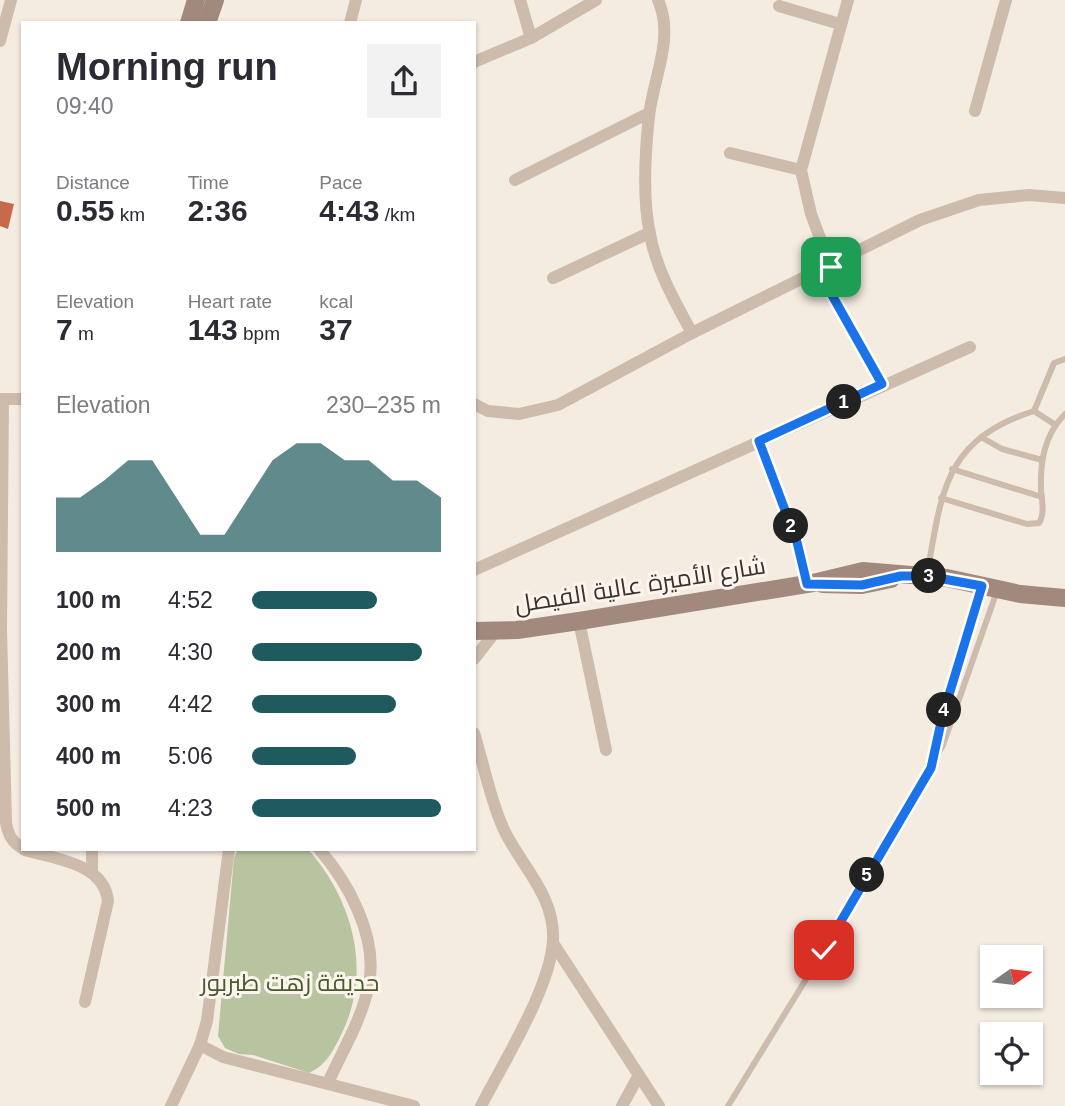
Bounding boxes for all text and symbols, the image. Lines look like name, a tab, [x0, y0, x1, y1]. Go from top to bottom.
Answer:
button: share	[367, 44, 441, 118]
text: Morning run	[56, 46, 278, 88]
text: 09:40	[56, 93, 114, 119]
text: Distance	[56, 172, 130, 193]
text: Time	[188, 172, 229, 193]
text: Pace	[319, 172, 363, 193]
text: 0.55	[56, 194, 114, 227]
text: 2:36	[188, 194, 248, 227]
text: 4:43	[319, 194, 379, 227]
text: km	[114, 204, 145, 225]
text: /km	[379, 204, 415, 225]
pin	[801, 237, 861, 297]
icon: arrive	[812, 248, 850, 286]
text: Elevation	[56, 291, 134, 312]
text: Heart rate	[188, 291, 272, 312]
text: kcal	[319, 291, 353, 312]
text: 7	[56, 313, 73, 346]
text: 143	[188, 313, 238, 346]
text: 37	[319, 313, 353, 346]
text: m	[73, 323, 94, 344]
text: bpm	[238, 323, 280, 344]
pin: 1	[826, 384, 862, 420]
text: 1	[838, 391, 849, 412]
text: Elevation	[56, 392, 151, 418]
text: 230–235 m	[326, 392, 441, 418]
pin: 2	[774, 508, 808, 544]
text: 2	[785, 515, 796, 536]
street label: شارع الأميرة عالية الفيصل	[513, 551, 768, 621]
pin: 3	[912, 558, 946, 594]
text: 3	[923, 565, 934, 586]
text: 100 m	[56, 587, 121, 613]
text: 4:52	[168, 587, 213, 613]
text: 200 m	[56, 639, 121, 665]
text: 4:30	[168, 639, 213, 665]
text: 300 m	[56, 691, 121, 717]
text: 4:42	[168, 691, 213, 717]
pin: 4	[926, 692, 962, 728]
text: 4	[938, 699, 949, 720]
text: 400 m	[56, 743, 121, 769]
text: 5:06	[168, 743, 213, 769]
text: 500 m	[56, 795, 121, 821]
text: 4:23	[168, 795, 213, 821]
pin: 5	[850, 858, 884, 892]
text: 5	[861, 864, 872, 885]
pin	[794, 920, 854, 980]
icon: check	[805, 931, 843, 969]
north arrow	[980, 945, 1043, 1008]
map controls	[980, 945, 1043, 1085]
park label: حديقة زهت طبربور	[199, 969, 379, 996]
button: locate	[980, 1022, 1043, 1085]

